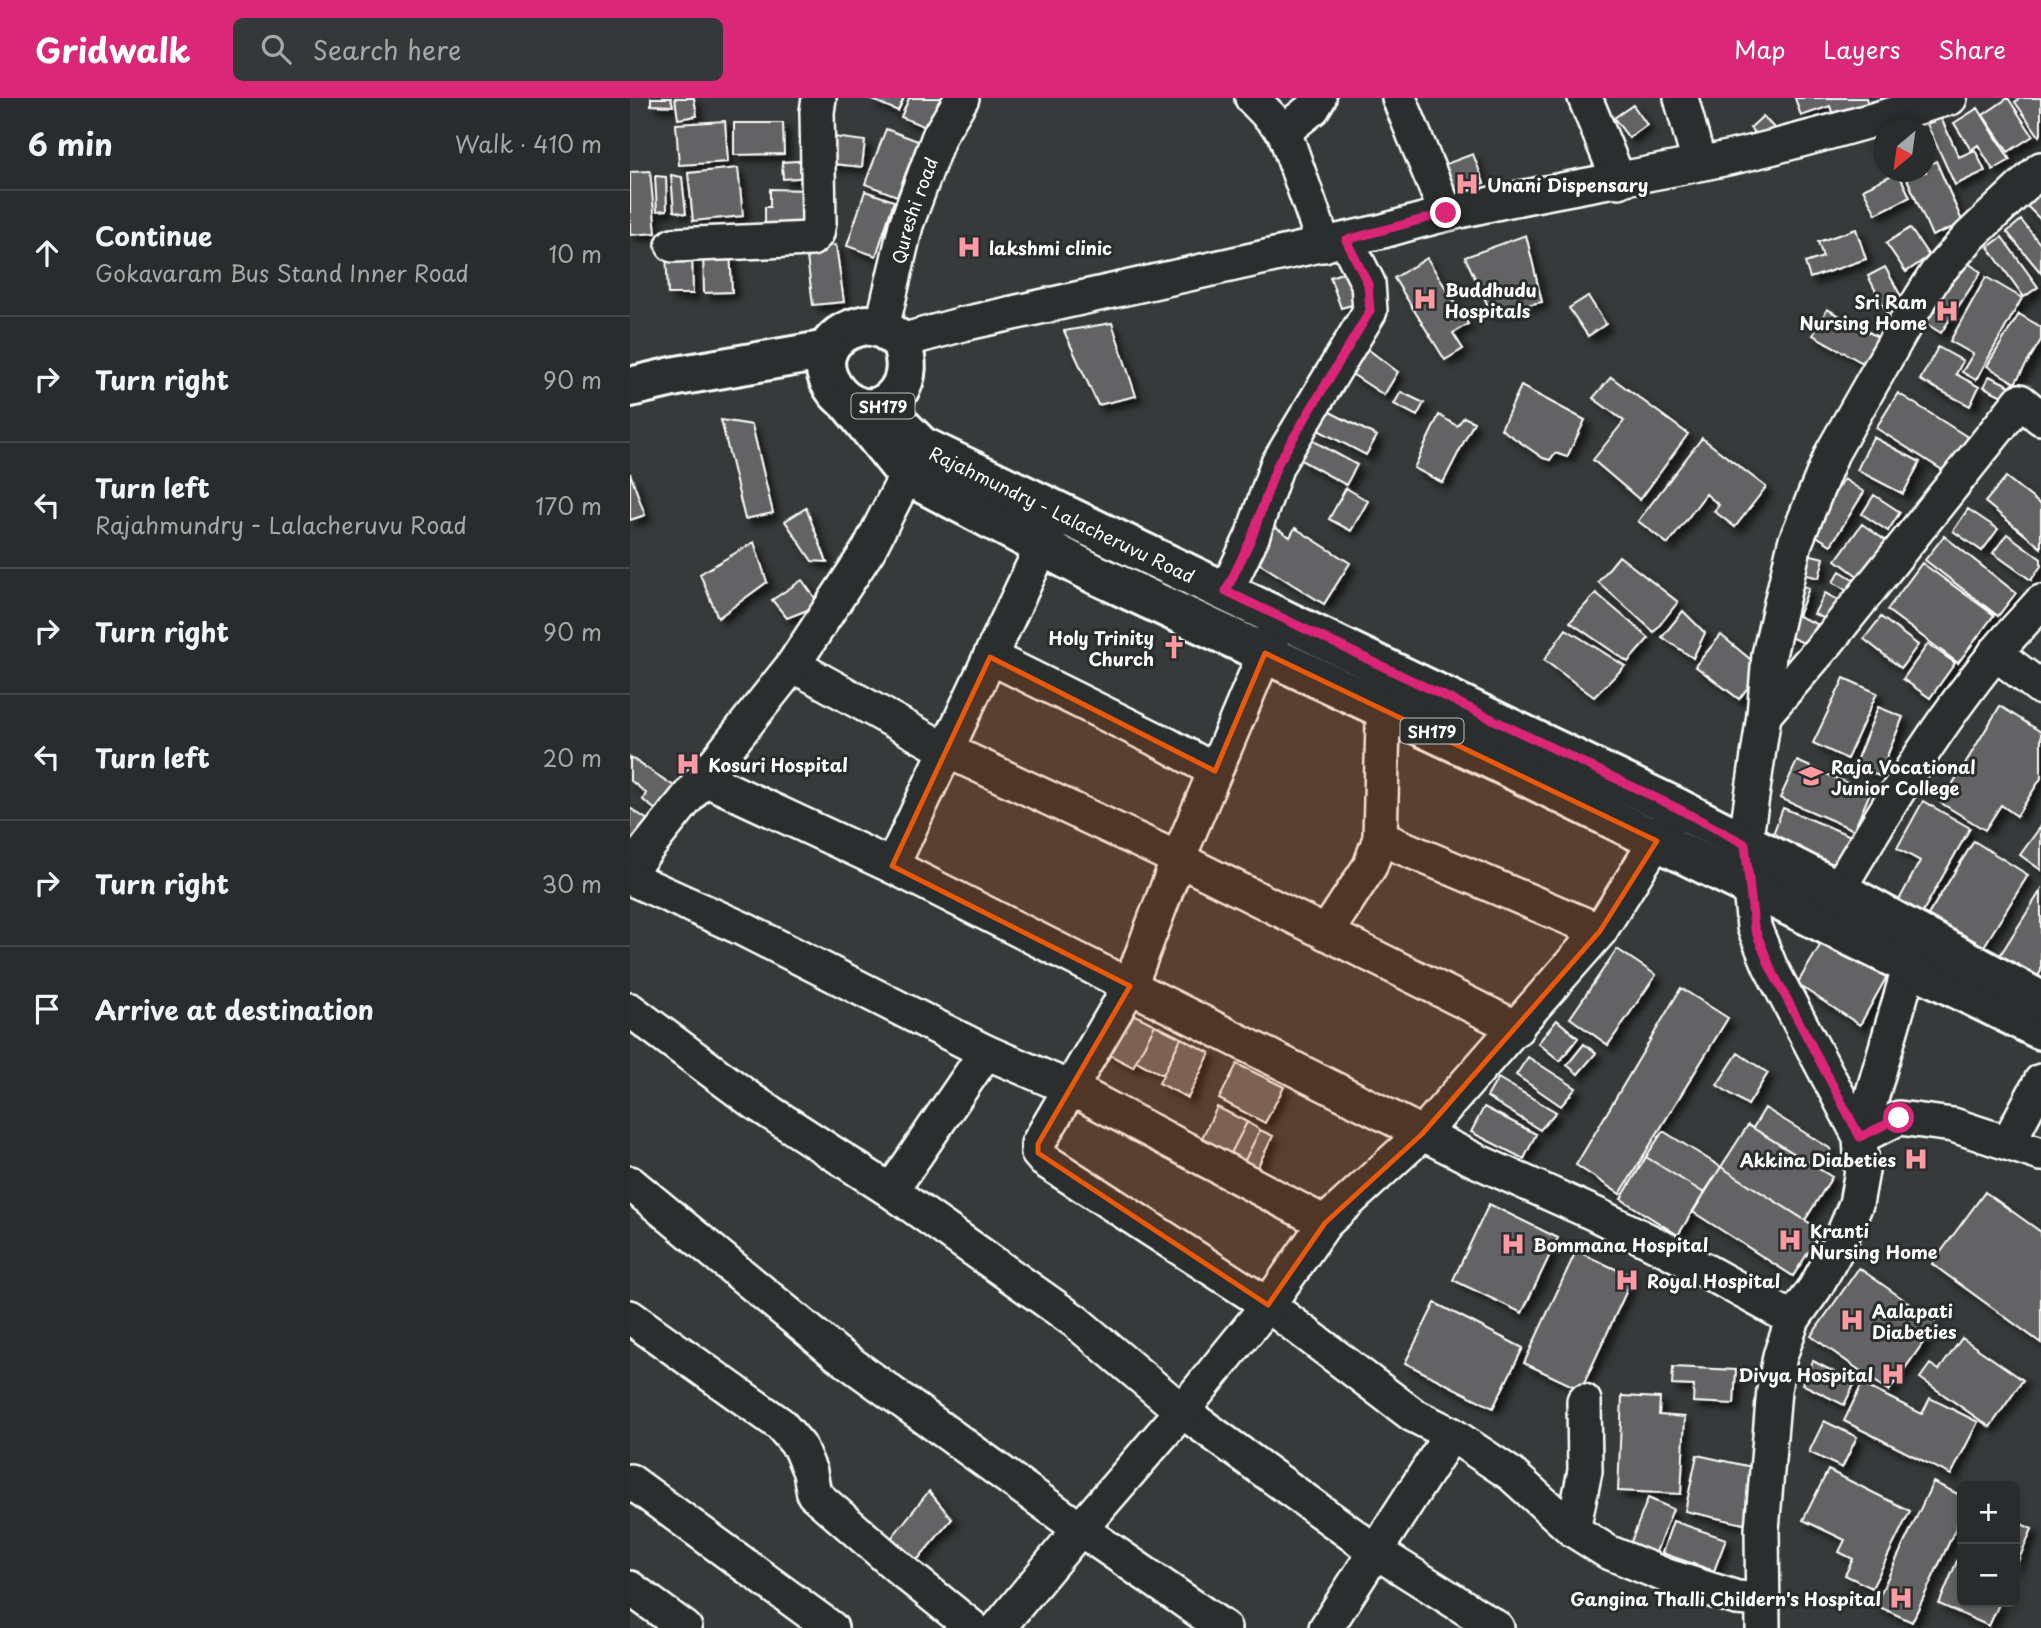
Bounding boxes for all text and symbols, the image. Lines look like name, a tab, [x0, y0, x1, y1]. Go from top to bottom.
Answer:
search box	[233, 18, 723, 81]
text: Gridwalk	[35, 24, 191, 74]
icon: search	[257, 30, 295, 68]
text: Search here	[313, 30, 461, 69]
text: Map	[1734, 31, 1785, 67]
text: Layers	[1823, 31, 1900, 67]
text: Share	[1938, 31, 2006, 67]
north arrow	[1873, 119, 1936, 182]
text: 6 min	[28, 121, 113, 166]
text: Walk · 410 m	[455, 126, 602, 161]
street label: Qureshi road	[884, 153, 944, 266]
hospital icon: Unani Dispensary	[1453, 170, 1481, 198]
place label: Unani Dispensary	[1487, 171, 1648, 198]
route end	[1430, 197, 1461, 228]
text: Continue	[95, 216, 212, 255]
hospital icon: lakshmi clinic	[955, 233, 983, 261]
icon: ahead	[28, 234, 66, 272]
place label: lakshmi clinic	[989, 234, 1112, 261]
text: 10 m	[548, 236, 602, 271]
text: Gokavaram Bus Stand Inner Road	[95, 255, 469, 290]
place label: Buddhudu Hospitals	[1445, 276, 1537, 324]
hospital icon: Buddhudu Hospitals	[1411, 285, 1439, 313]
place label: Sri Ram Nursing Home	[1799, 288, 1927, 336]
hospital icon: Sri Ram Nursing Home	[1933, 297, 1961, 325]
icon: right	[28, 360, 66, 398]
text: Turn right	[95, 360, 229, 399]
text: 90 m	[543, 362, 602, 397]
road number: SH179	[852, 394, 914, 418]
street label: Rajahmundry - Lalacheruvu Road	[925, 439, 1200, 589]
text: Turn left	[95, 468, 210, 507]
icon: left	[28, 486, 66, 524]
text: 170 m	[535, 488, 602, 523]
text: Rajahmundry - Lalacheruvu Road	[95, 507, 467, 542]
icon: right	[28, 612, 66, 650]
text: Turn right	[95, 612, 229, 651]
text: 90 m	[543, 614, 602, 649]
place label: Holy Trinity Church	[1049, 624, 1154, 672]
church icon: Holy Trinity Church	[1160, 633, 1188, 661]
road number: SH179	[1400, 718, 1464, 744]
icon: left	[28, 738, 66, 776]
text: Turn left	[95, 738, 210, 777]
text: 20 m	[543, 740, 602, 775]
hospital icon: Kosuri Hospital	[674, 750, 702, 778]
place label: Kosuri Hospital	[708, 751, 848, 778]
place label: Raja Vocational Junior College	[1831, 753, 1975, 801]
school or university icon: Raja Vocational Junior College	[1797, 762, 1825, 790]
icon: right	[28, 864, 66, 902]
text: Turn right	[95, 864, 229, 903]
text: 30 m	[541, 866, 602, 901]
icon: arrive	[28, 990, 66, 1028]
text: Arrive at destination	[95, 990, 374, 1029]
route start	[1883, 1102, 1914, 1133]
hospital icon: Akkina Diabeties	[1902, 1145, 1930, 1173]
place label: Akkina Diabeties	[1739, 1146, 1896, 1173]
place label: Kranti Nursing Home	[1810, 1217, 1938, 1265]
hospital icon: Kranti Nursing Home	[1776, 1226, 1804, 1254]
hospital icon: Bommana Hospital	[1499, 1230, 1527, 1258]
place label: Bommana Hospital	[1533, 1231, 1708, 1258]
hospital icon: Royal Hospital	[1613, 1266, 1641, 1294]
place label: Royal Hospital	[1647, 1267, 1780, 1294]
place label: Aalapati Diabeties	[1872, 1297, 1957, 1345]
hospital icon: Aalapati Diabeties	[1838, 1306, 1866, 1334]
hospital icon: Divya Hospital	[1879, 1360, 1907, 1388]
place label: Divya Hospital	[1738, 1361, 1873, 1388]
map controls	[1957, 1481, 2020, 1607]
button: +	[1957, 1481, 2020, 1544]
button: −	[1957, 1544, 2020, 1607]
hospital icon: Gangina Thalli Childern's Hospital	[1887, 1584, 1915, 1612]
place label: Gangina Thalli Childern's Hospital	[1570, 1585, 1881, 1612]

